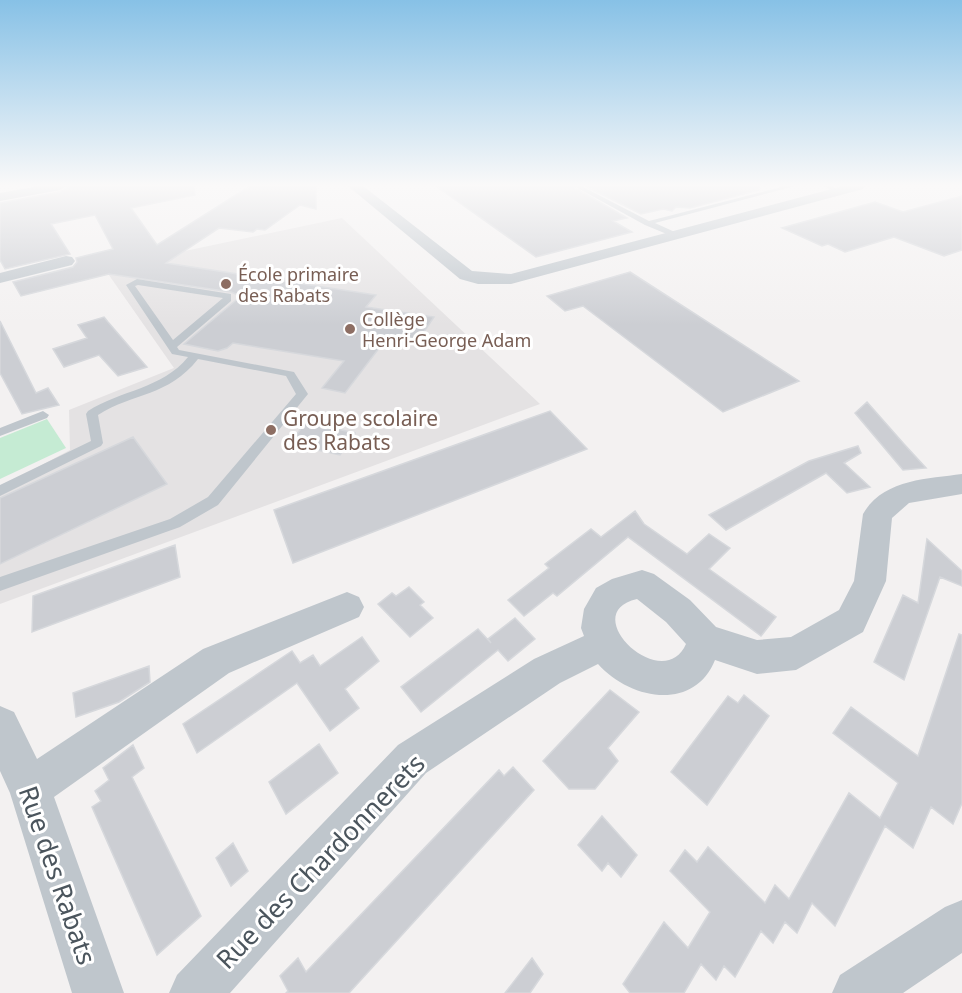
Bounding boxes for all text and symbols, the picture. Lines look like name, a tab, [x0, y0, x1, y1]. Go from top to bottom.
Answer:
place label: École primaire des Rabats	[238, 262, 359, 307]
marker: École primaire des Rabats	[219, 277, 233, 291]
place label: Collège Henri-George Adam	[362, 307, 531, 352]
marker: Collège Henri-George Adam	[343, 322, 357, 336]
place label: Groupe scolaire des Rabats	[283, 404, 438, 456]
marker: Groupe scolaire des Rabats	[264, 423, 278, 437]
street label: Rue des Chardonnerets	[208, 746, 432, 976]
street label: Rue des Rabats	[11, 781, 105, 969]

